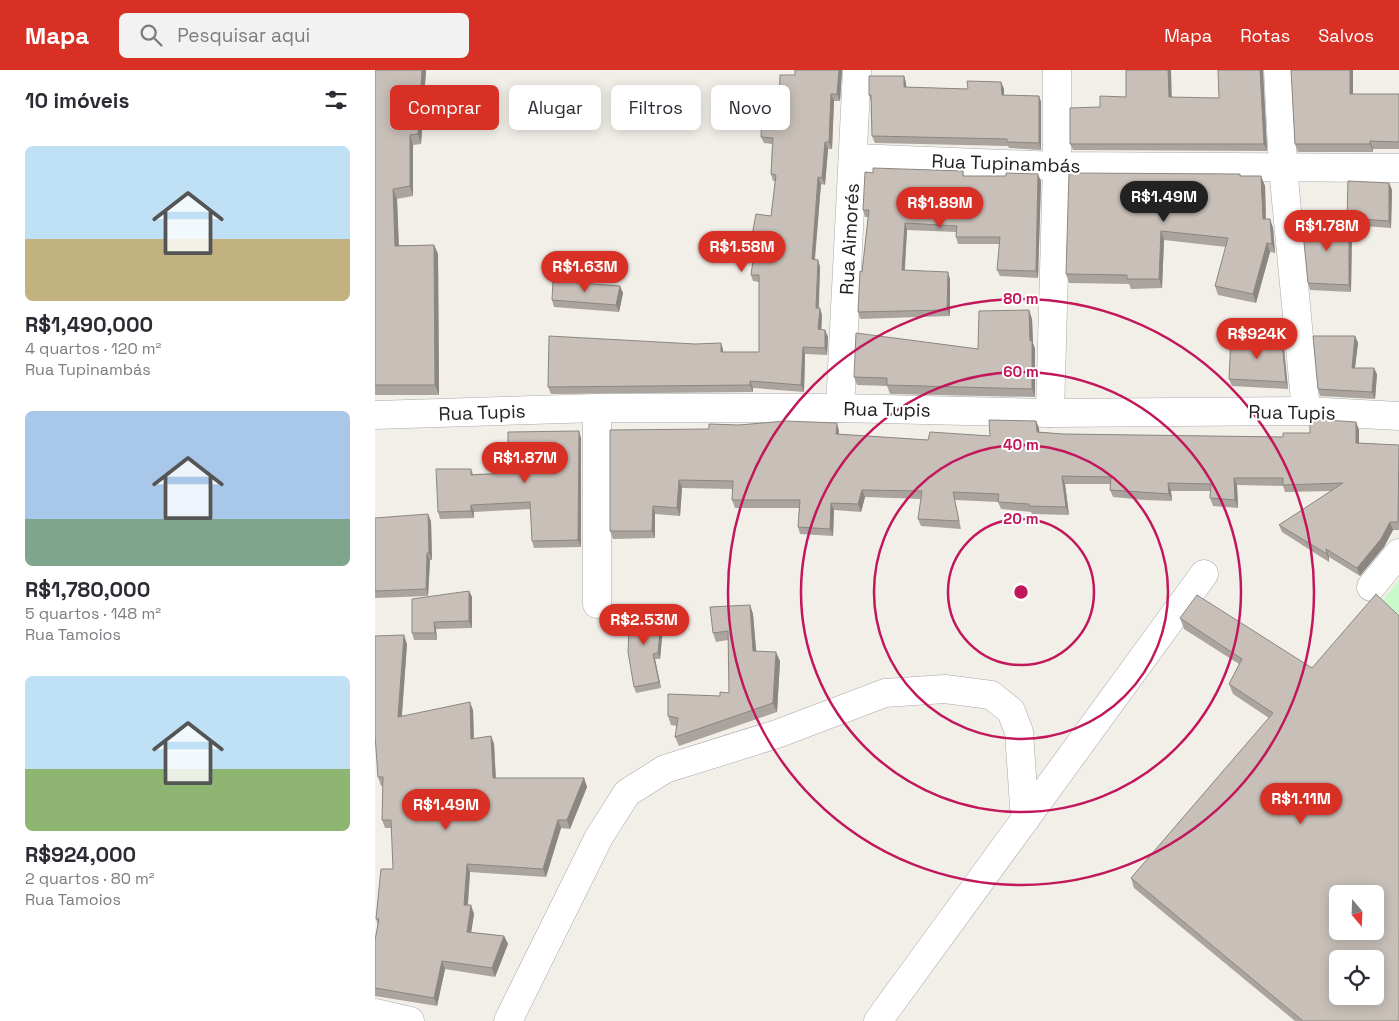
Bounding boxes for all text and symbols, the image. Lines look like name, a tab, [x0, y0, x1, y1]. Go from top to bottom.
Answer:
search box	[119, 13, 469, 58]
text: Mapa	[25, 20, 89, 51]
icon: search	[137, 21, 165, 49]
text: Pesquisar aqui	[177, 23, 310, 48]
text: Mapa	[1164, 24, 1212, 47]
text: Rotas	[1240, 24, 1290, 47]
text: Salvos	[1318, 24, 1374, 47]
chip: Comprar	[390, 85, 499, 130]
chip: Alugar	[509, 85, 601, 130]
chip: Filtros	[611, 85, 701, 130]
chip: Novo	[711, 85, 790, 130]
icon: filters	[322, 86, 350, 114]
text: 10 imóveis	[25, 87, 129, 114]
street label: Rua Tupinambás	[931, 148, 1081, 179]
icon: home	[143, 178, 233, 268]
pin: R$1.49M	[1118, 180, 1210, 223]
street label: Rua Aimorés	[834, 182, 865, 296]
pin: R$1.89M	[894, 186, 986, 229]
text: R$1.49M	[1131, 186, 1197, 207]
text: R$1.89M	[907, 192, 973, 213]
pin: R$1.78M	[1281, 210, 1373, 252]
text: R$1.78M	[1295, 215, 1359, 236]
pin: R$1.58M	[696, 230, 788, 273]
text: R$1.58M	[709, 236, 775, 257]
pin: R$1.63M	[539, 250, 631, 293]
text: R$1.63M	[552, 256, 618, 277]
text: 80 m	[1003, 289, 1039, 308]
text: R$1,490,000	[25, 311, 153, 338]
pin: R$924K	[1216, 318, 1298, 360]
text: R$924K	[1227, 323, 1287, 344]
text: 4 quartos · 120 m²	[25, 338, 161, 359]
text: Rua Tupinambás	[25, 359, 151, 380]
text: 60 m	[1003, 362, 1039, 381]
street label: Rua Tupis	[843, 396, 931, 423]
street label: Rua Tupis	[438, 398, 526, 427]
street label: Rua Tupis	[1248, 399, 1336, 426]
text: 40 m	[1003, 435, 1039, 454]
pin: R$1.87M	[479, 442, 571, 484]
icon: home	[143, 443, 233, 533]
text: R$1.87M	[493, 447, 557, 468]
text: 20 m	[1003, 509, 1039, 528]
text: R$1,780,000	[25, 576, 150, 603]
centre of rings	[1012, 583, 1030, 601]
text: 5 quartos · 148 m²	[25, 603, 161, 624]
pin: R$2.53M	[598, 604, 690, 646]
text: R$2.53M	[610, 609, 678, 630]
text: Rua Tamoios	[25, 624, 121, 645]
icon: home	[143, 708, 233, 798]
pin: R$1.11M	[1255, 782, 1347, 825]
pin: R$1.49M	[400, 788, 492, 831]
text: R$1.11M	[1271, 788, 1331, 809]
text: R$1.49M	[413, 794, 479, 815]
text: R$924,000	[25, 841, 136, 868]
text: 2 quartos · 80 m²	[25, 868, 155, 889]
north arrow	[1329, 885, 1384, 940]
map controls	[1329, 885, 1384, 1005]
text: Rua Tamoios	[25, 889, 121, 910]
button: locate	[1329, 950, 1384, 1005]

